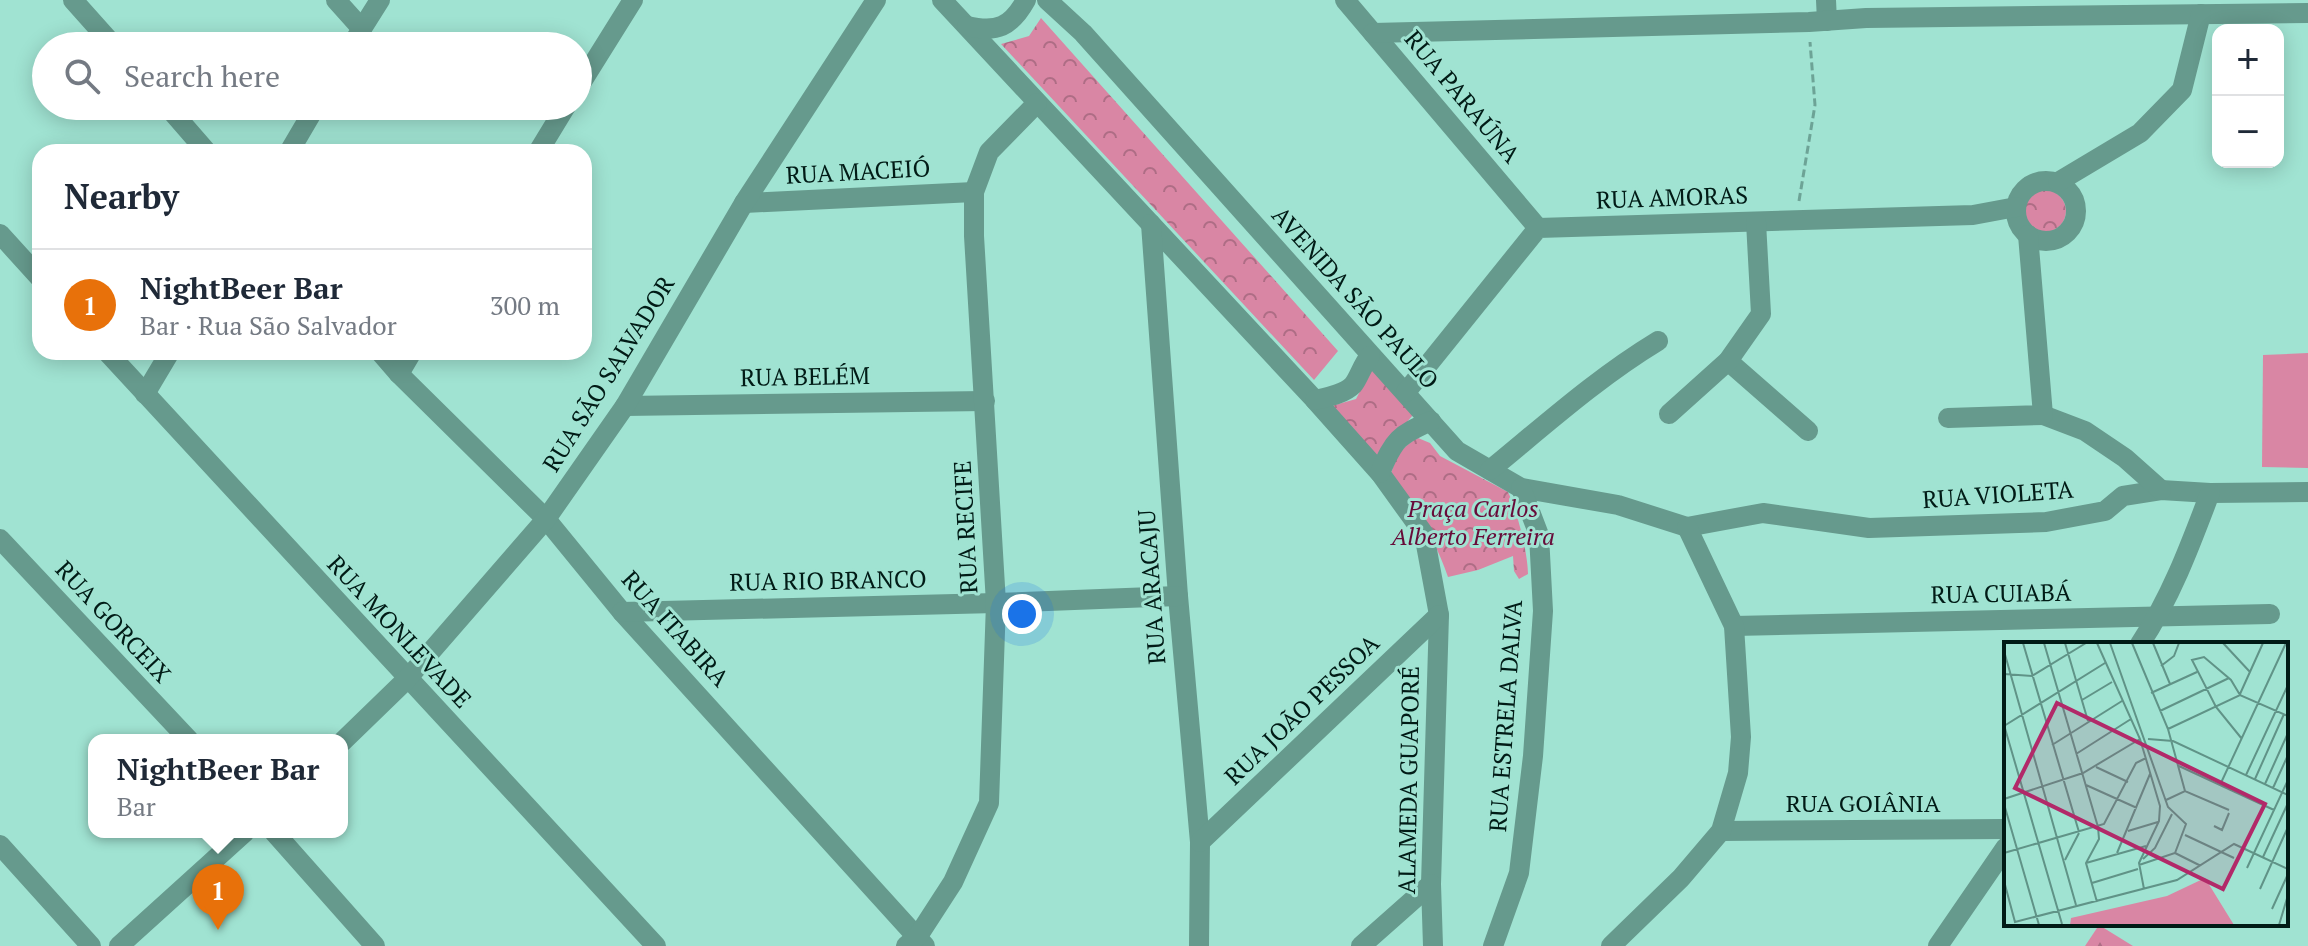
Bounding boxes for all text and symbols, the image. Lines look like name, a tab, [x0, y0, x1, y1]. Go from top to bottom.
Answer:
street label: RUA PARAÚNA	[1398, 23, 1528, 170]
map controls	[2212, 24, 2284, 168]
button: +	[2212, 24, 2284, 96]
search box	[32, 32, 592, 120]
icon: search	[60, 54, 104, 98]
text: Search here	[124, 56, 280, 96]
button: −	[2212, 96, 2284, 168]
street label: RUA MACEIÓ	[785, 151, 931, 191]
text: Nearby	[64, 174, 179, 219]
street label: RUA AMORAS	[1595, 178, 1749, 216]
street label: AVENIDA SÃO PAULO	[1265, 199, 1446, 395]
text: NightBeer Bar	[140, 268, 343, 308]
street label: RUA SÃO SALVADOR	[535, 269, 682, 477]
text: 1	[83, 288, 97, 322]
text: 300 m	[490, 288, 560, 322]
text: Bar · Rua São Salvador	[140, 308, 397, 342]
street label: RUA BELÉM	[740, 359, 870, 393]
street label: RUA RECIFE	[946, 460, 984, 594]
street label: RUA VIOLETA	[1921, 473, 2075, 515]
park label: Praça Carlos Alberto Ferreira	[1389, 492, 1555, 552]
street label: RUA ARACAJU	[1130, 509, 1172, 666]
street label: RUA MONLEVADE	[321, 548, 479, 715]
street label: RUA GORCEIX	[49, 553, 179, 689]
street label: RUA RIO BRANCO	[729, 562, 927, 598]
street label: RUA ITABIRA	[615, 563, 737, 694]
street label: RUA CUIABÁ	[1930, 576, 2072, 610]
your location	[1002, 594, 1042, 634]
street label: RUA ESTRELA DALVA	[1481, 598, 1529, 833]
street label: RUA JOÃO PESSOA	[1217, 627, 1386, 791]
inset map	[2004, 642, 2288, 926]
street label: ALAMEDA GUAPORÉ	[1390, 666, 1426, 894]
popup	[88, 734, 348, 838]
text: NightBeer Bar	[117, 749, 319, 789]
street label: RUA GOIÂNIA	[1786, 787, 1941, 819]
text: Bar	[117, 789, 156, 823]
pin: 1	[192, 864, 244, 930]

